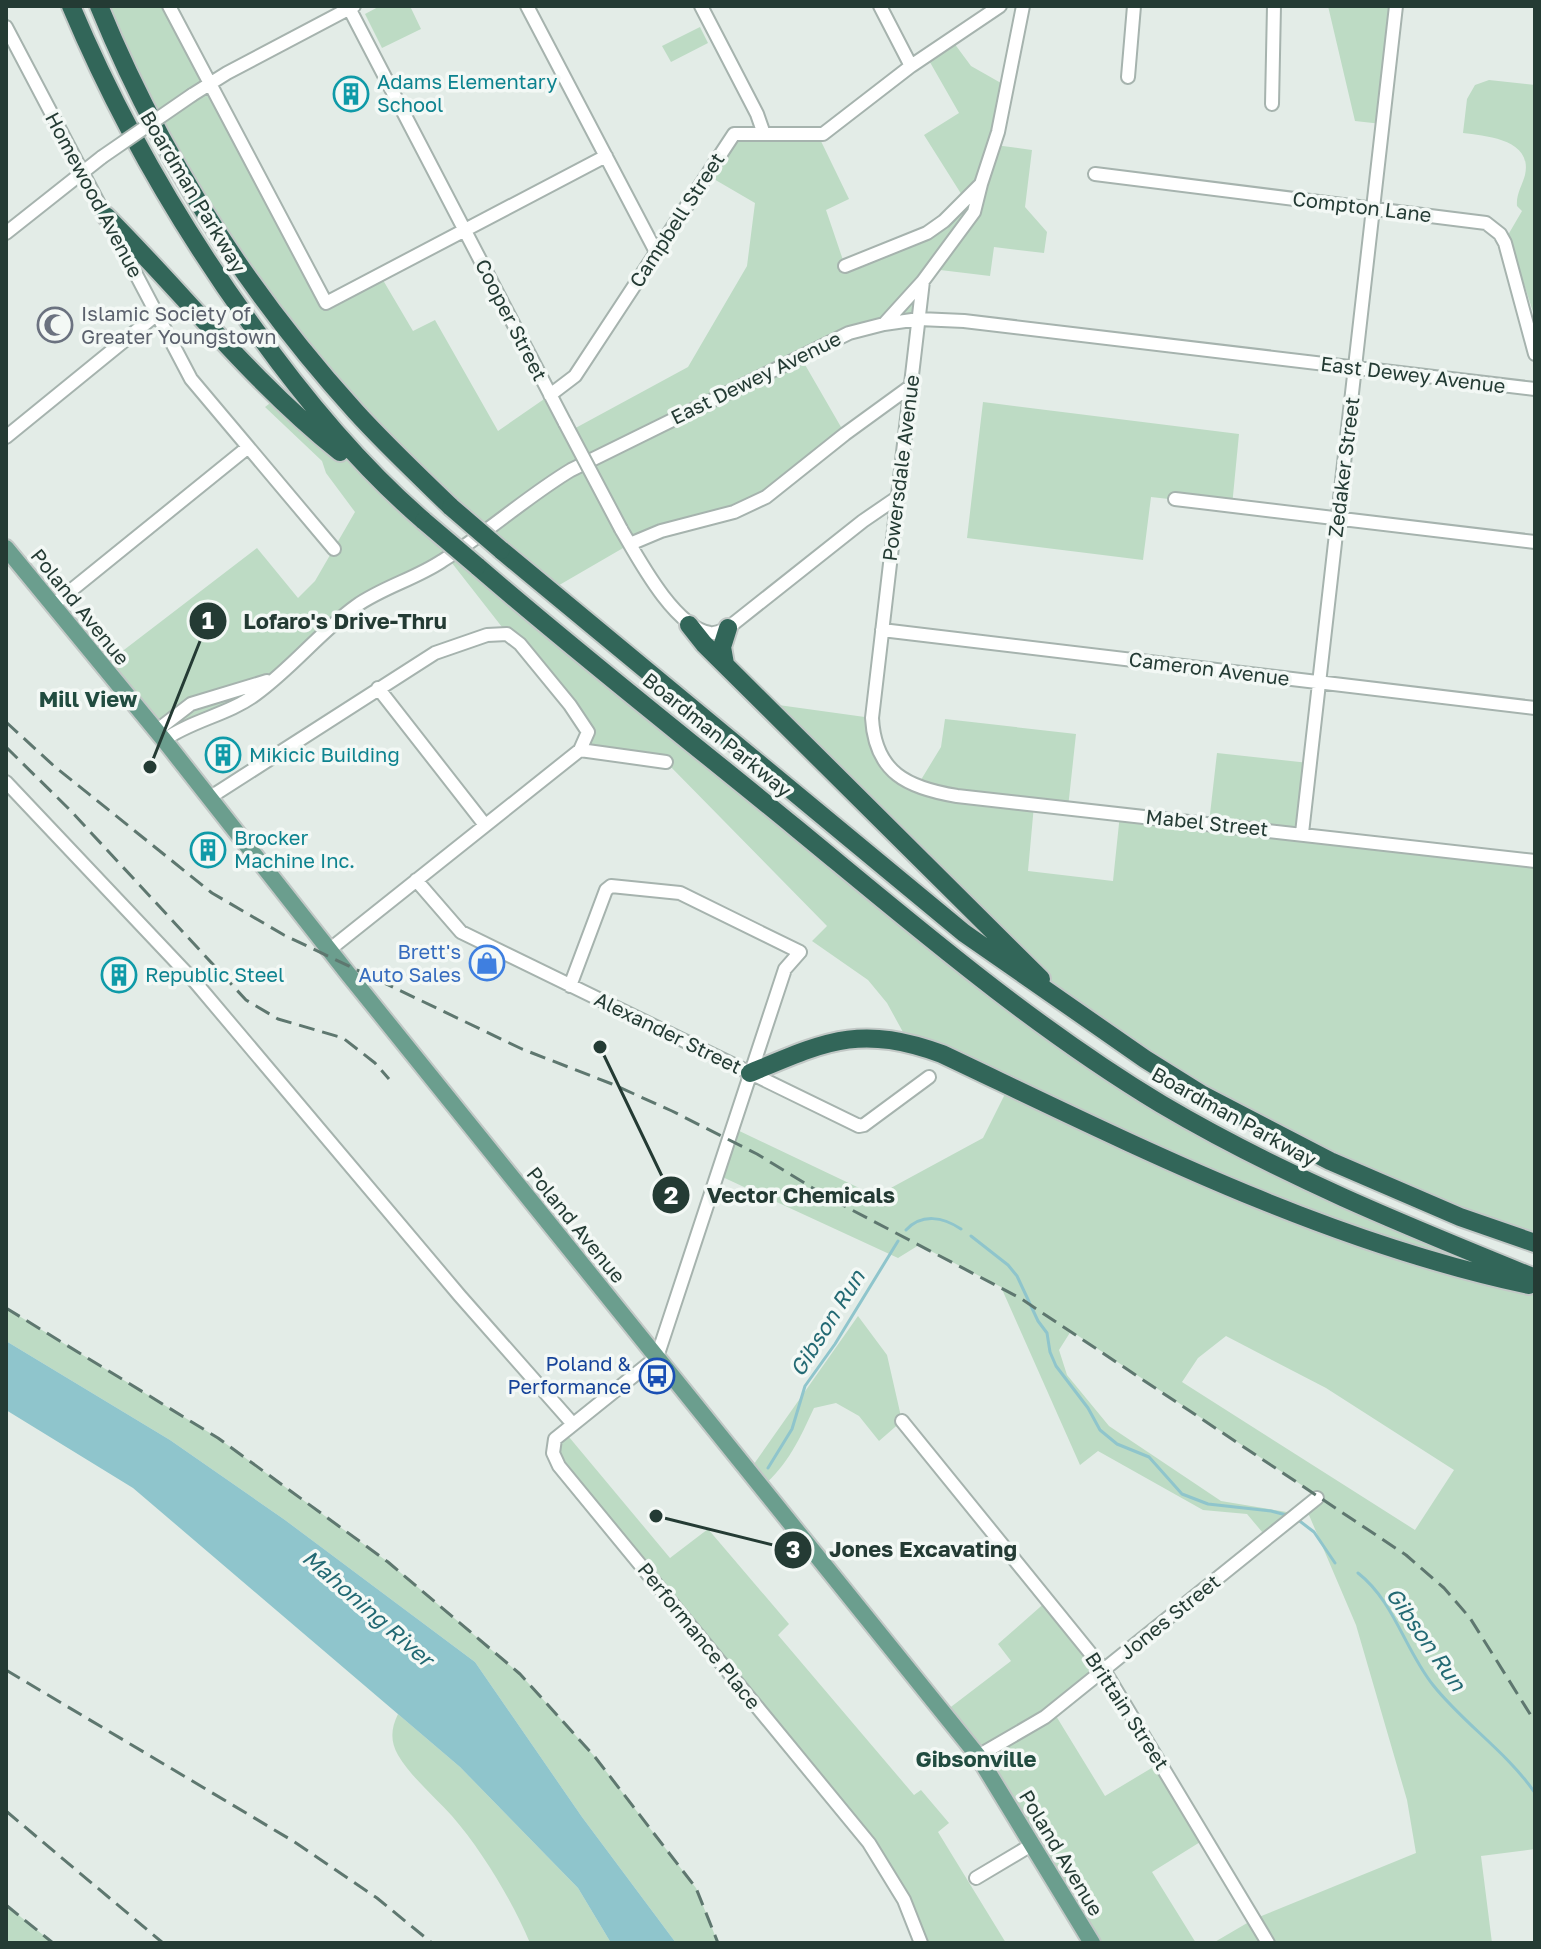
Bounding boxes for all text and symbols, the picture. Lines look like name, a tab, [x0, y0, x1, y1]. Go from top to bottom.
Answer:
place label: Adams Elementary School	[377, 69, 557, 116]
building icon: Adams Elementary School	[332, 75, 370, 113]
street label: Boardman Parkway	[136, 106, 252, 277]
street label: Homewood Avenue	[41, 108, 149, 281]
street label: Campbell Street	[624, 148, 729, 291]
street label: Compton Lane	[1291, 186, 1433, 226]
street label: Cooper Street	[471, 255, 553, 384]
place label: Islamic Society of Greater Youngstown	[81, 301, 277, 348]
mosque icon: Islamic Society of Greater Youngstown	[36, 306, 74, 344]
street label: East Dewey Avenue	[667, 325, 845, 429]
street label: East Dewey Avenue	[1319, 351, 1507, 397]
street label: Powersdale Avenue	[877, 373, 923, 562]
street label: Zedaker Street	[1322, 395, 1364, 538]
street label: Poland Avenue	[27, 543, 135, 669]
callout: Lofaro's Drive-Thru	[188, 598, 463, 644]
text: 1	[202, 605, 214, 634]
text: Lofaro's Drive-Thru	[243, 607, 447, 634]
street label: Cameron Avenue	[1127, 646, 1291, 690]
street label: Boardman Parkway	[638, 667, 797, 802]
district label: Mill View	[39, 685, 138, 712]
building icon: Mikicic Building	[204, 736, 242, 774]
place label: Mikicic Building	[249, 742, 400, 766]
street label: Mabel Street	[1145, 804, 1270, 840]
place label: Brocker Machine Inc.	[234, 825, 355, 872]
building icon: Brocker Machine Inc.	[189, 831, 227, 869]
place label: Brett's Auto Sales	[358, 939, 461, 986]
shop icon: Brett's Auto Sales	[468, 944, 506, 982]
building icon: Republic Steel	[100, 956, 138, 994]
place label: Republic Steel	[145, 962, 284, 986]
street label: Alexander Street	[591, 986, 746, 1078]
street label: Boardman Parkway	[1148, 1061, 1321, 1171]
street label: Poland Avenue	[523, 1161, 631, 1287]
callout: Vector Chemicals	[651, 1172, 911, 1218]
text: 2	[664, 1180, 678, 1209]
text: Vector Chemicals	[707, 1181, 895, 1208]
water label: Gibson Run	[783, 1263, 871, 1381]
place label: Poland & Performance	[508, 1351, 632, 1398]
bus stop icon: Poland & Performance	[638, 1357, 676, 1395]
callout: Jones Excavating	[773, 1527, 1033, 1573]
text: 3	[786, 1534, 800, 1563]
text: Jones Excavating	[829, 1535, 1017, 1562]
water label: Mahoning River	[298, 1544, 442, 1674]
street label: Performance Place	[633, 1557, 766, 1714]
street label: Jones Street	[1114, 1569, 1224, 1664]
water label: Gibson Run	[1381, 1582, 1473, 1697]
street label: Brittain Street	[1081, 1647, 1175, 1774]
district label: Gibsonville	[915, 1745, 1037, 1772]
street label: Poland Avenue	[1015, 1785, 1109, 1920]

